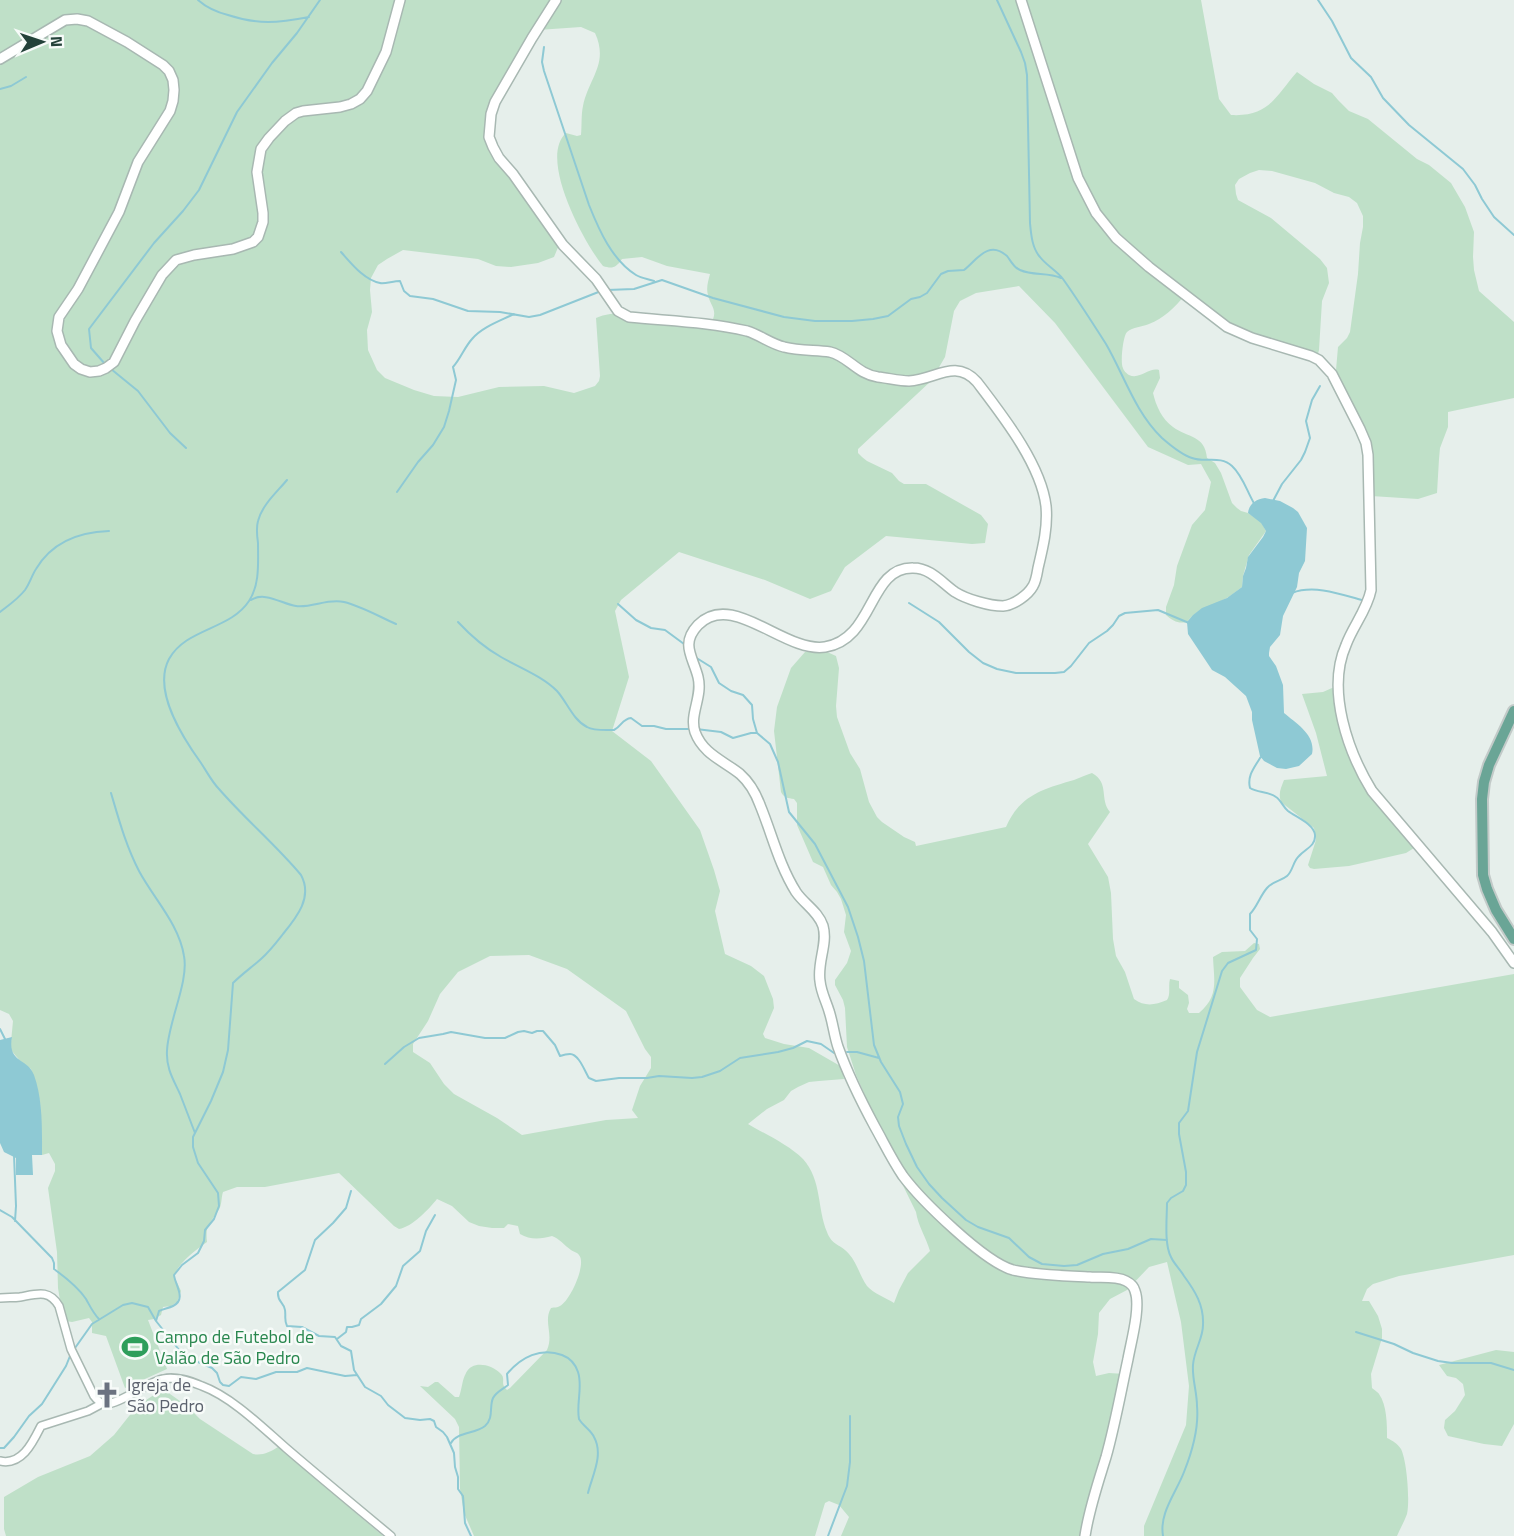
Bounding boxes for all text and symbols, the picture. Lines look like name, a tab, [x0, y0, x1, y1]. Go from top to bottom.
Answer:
north arrow	[12, 12, 72, 72]
text: N	[45, 36, 69, 47]
place label: Campo de Futebol de Valão de São Pedro	[155, 1323, 314, 1371]
sports icon: Campo de Futebol de Valão de São Pedro	[120, 1332, 150, 1362]
place label: Igreja de São Pedro	[127, 1371, 204, 1419]
church icon: Igreja de São Pedro	[92, 1380, 122, 1410]

